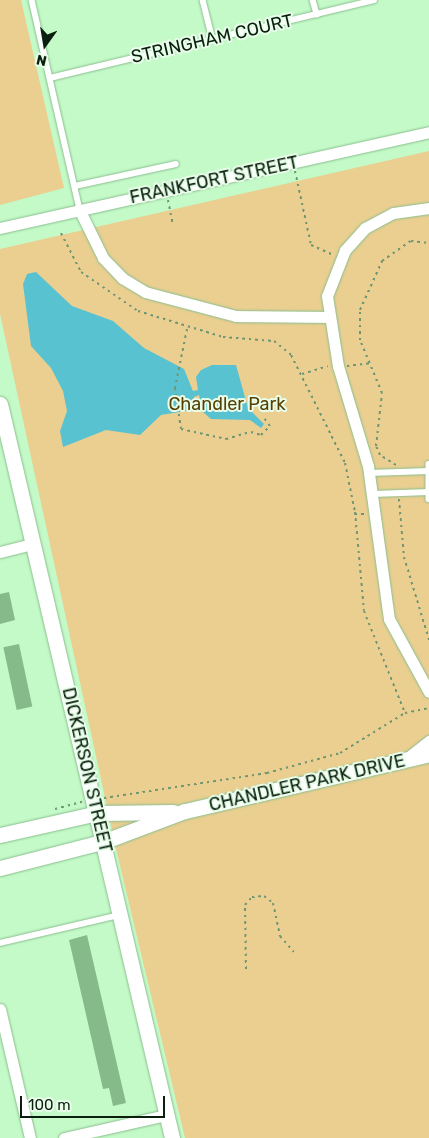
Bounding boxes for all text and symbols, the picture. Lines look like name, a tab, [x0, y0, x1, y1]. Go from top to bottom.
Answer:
street label: STRINGHAM COURT	[129, 10, 295, 68]
north arrow	[20, 20, 70, 70]
text: N	[35, 51, 48, 70]
street label: FRANKFORT STREET	[128, 152, 300, 208]
park label: Chandler Park	[168, 393, 286, 415]
street label: DICKERSON STREET	[58, 685, 116, 855]
street label: CHANDLER PARK DRIVE	[207, 750, 407, 816]
scale bar	[22, 1086, 168, 1118]
text: 100 m	[28, 1096, 70, 1114]

